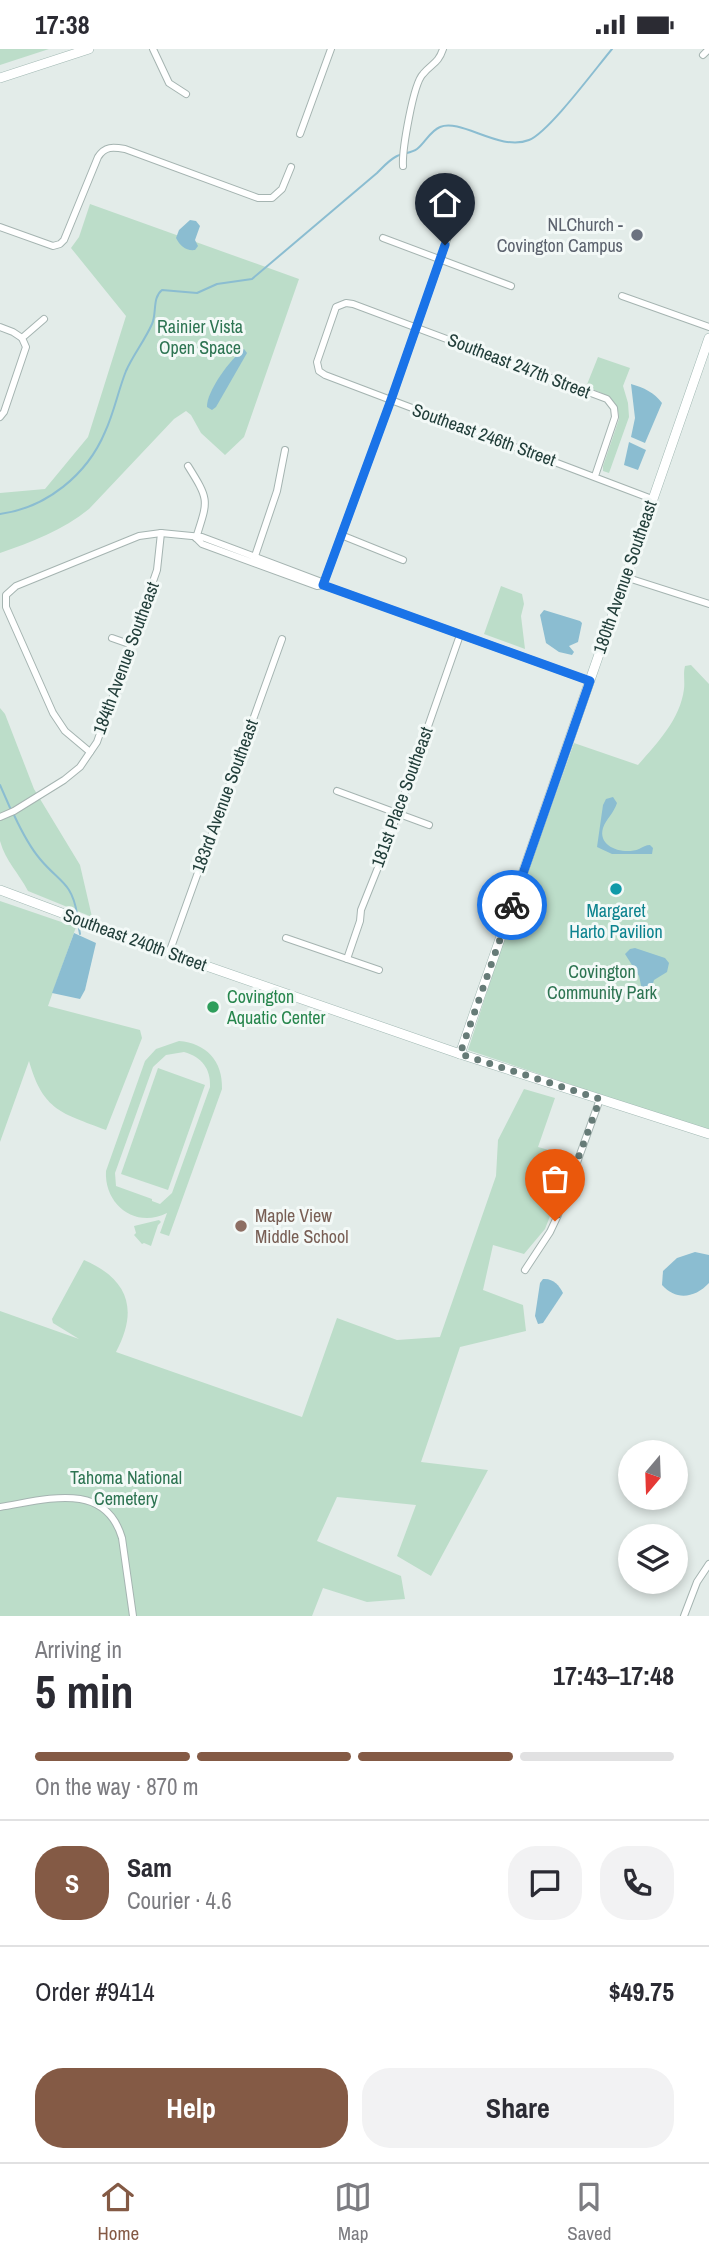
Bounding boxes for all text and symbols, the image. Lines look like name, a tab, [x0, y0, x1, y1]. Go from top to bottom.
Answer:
text: 17:38	[35, 7, 90, 42]
pin	[415, 173, 475, 245]
icon: home	[426, 184, 464, 222]
place label: NLChurch - Covington Campus	[497, 212, 623, 258]
marker: NLChurch - Covington Campus	[629, 227, 645, 243]
park label: Rainier Vista Open Space	[157, 314, 243, 360]
street label: Southeast 247th Street	[444, 327, 594, 404]
street label: Southeast 246th Street	[409, 397, 559, 472]
street label: 180th Avenue Southeast	[587, 497, 662, 657]
street label: 184th Avenue Southeast	[86, 578, 165, 738]
street label: 183rd Avenue Southeast	[185, 716, 264, 876]
street label: 181st Place Southeast	[365, 723, 439, 871]
courier	[477, 870, 547, 940]
marker: Margaret Harto Pavilion	[608, 881, 624, 897]
icon: bike	[493, 886, 531, 924]
place label: Margaret Harto Pavilion	[569, 898, 663, 944]
street label: Southeast 240th Street	[60, 902, 210, 977]
park label: Covington Community Park	[547, 959, 658, 1005]
place label: Covington Aquatic Center	[226, 984, 326, 1030]
marker: Covington Aquatic Center	[205, 999, 221, 1015]
pin	[525, 1149, 585, 1221]
icon: bag	[536, 1160, 574, 1198]
place label: Maple View Middle School	[255, 1203, 349, 1249]
marker: Maple View Middle School	[233, 1218, 249, 1234]
north arrow	[618, 1440, 688, 1510]
map controls	[618, 1440, 688, 1594]
park label: Tahoma National Cemetery	[70, 1465, 182, 1511]
button: layers	[618, 1524, 688, 1594]
text: Arriving in	[35, 1634, 122, 1665]
text: 17:43–17:48	[553, 1658, 674, 1693]
text: 5 min	[35, 1660, 134, 1722]
text: On the way · 870 m	[35, 1771, 199, 1802]
button: chat	[508, 1846, 582, 1920]
button: phone	[600, 1846, 674, 1920]
text: Sam	[127, 1850, 172, 1885]
text: S	[65, 1866, 79, 1901]
text: Courier · 4.6	[127, 1885, 232, 1916]
text: Order #9414	[35, 1974, 155, 2009]
text: $49.75	[609, 1974, 674, 2009]
button: Help	[35, 2068, 348, 2148]
button: Share	[362, 2068, 674, 2148]
tab: Home	[98, 2178, 139, 2246]
tab: Map	[334, 2178, 372, 2246]
tab: Saved	[567, 2178, 611, 2246]

